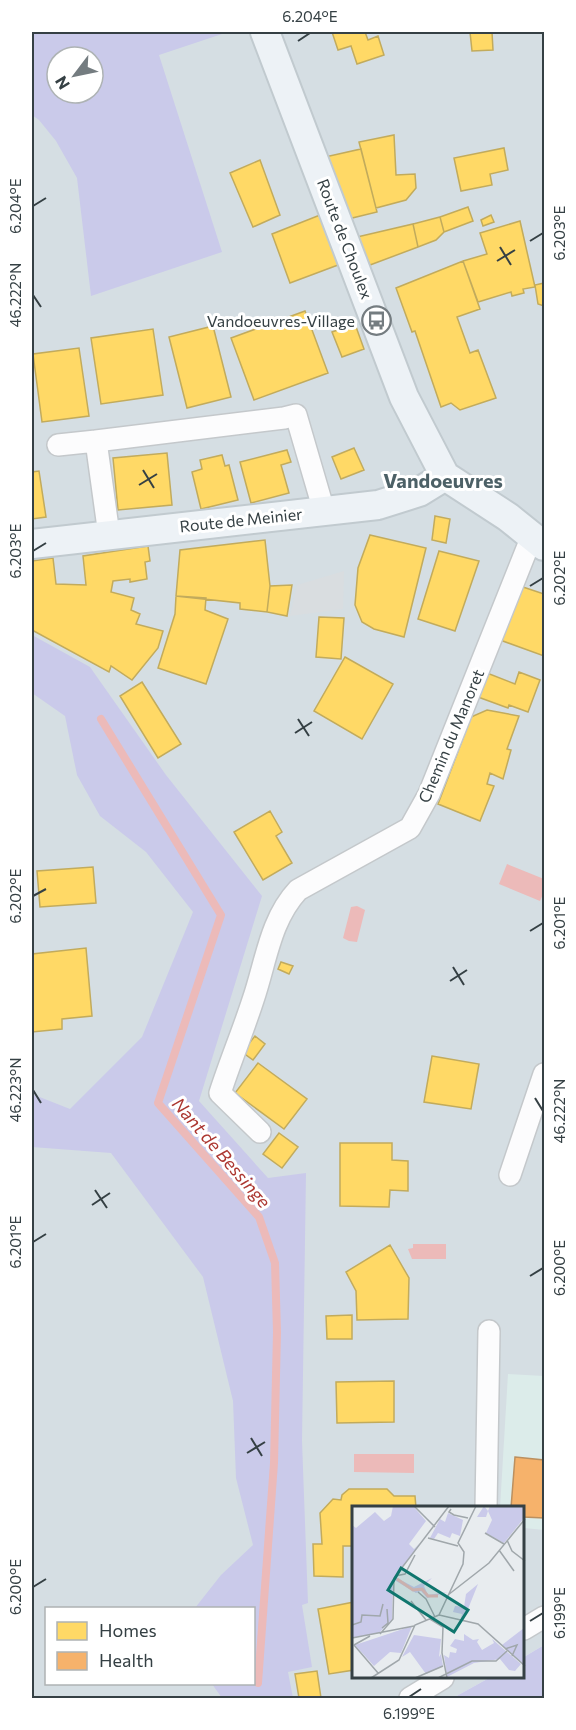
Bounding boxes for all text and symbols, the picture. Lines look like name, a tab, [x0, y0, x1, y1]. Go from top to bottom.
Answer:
text: 6.204°E	[282, 7, 338, 25]
north arrow	[45, 45, 105, 105]
text: N	[51, 73, 73, 93]
street label: Route de Choulex	[314, 176, 377, 302]
text: 6.204°E	[6, 178, 24, 234]
text: 6.203°E	[550, 205, 568, 260]
text: 46.222°N	[6, 263, 24, 327]
bus stop icon: Vandoeuvres-Village	[360, 305, 392, 337]
place label: Vandoeuvres-Village	[207, 311, 355, 330]
district label: Vandoeuvres	[383, 468, 503, 492]
street label: Route de Meinier	[179, 504, 304, 535]
text: 6.203°E	[6, 523, 24, 578]
text: 6.202°E	[550, 551, 568, 605]
street label: Chemin du Manoret	[414, 666, 487, 806]
text: 6.202°E	[6, 869, 24, 923]
text: 6.201°E	[550, 896, 568, 949]
text: 46.223°N	[6, 1058, 24, 1122]
text: 46.222°N	[550, 1079, 568, 1143]
water label: Nant de Bessinge	[168, 1093, 276, 1212]
text: 6.201°E	[6, 1215, 24, 1268]
text: 6.200°E	[550, 1240, 568, 1296]
inset map	[352, 1506, 525, 1679]
text: 6.200°E	[6, 1559, 24, 1615]
text: 6.199°E	[550, 1587, 568, 1639]
legend	[45, 1607, 255, 1685]
text: Homes	[99, 1619, 157, 1641]
text: Health	[99, 1649, 154, 1671]
text: 6.199°E	[383, 1704, 435, 1722]

